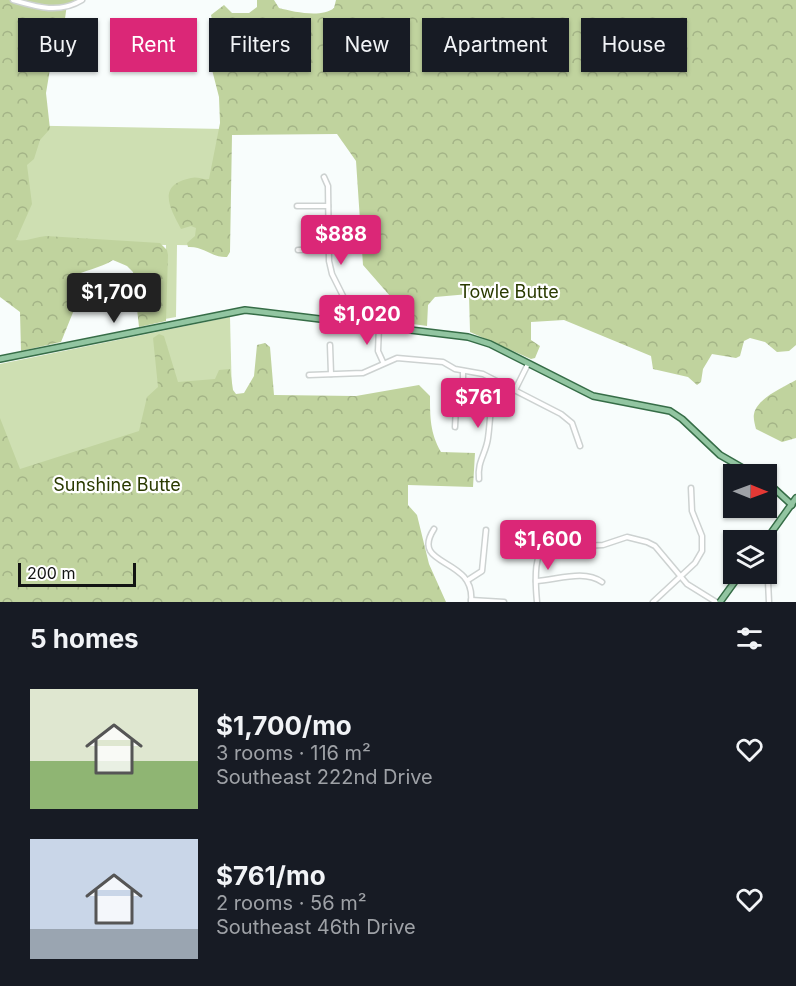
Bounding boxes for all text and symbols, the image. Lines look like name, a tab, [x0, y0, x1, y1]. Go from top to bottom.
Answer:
chip: Buy	[18, 18, 98, 72]
chip: Rent	[110, 18, 197, 72]
chip: Filters	[209, 18, 311, 72]
chip: New	[323, 18, 410, 72]
chip: Apartment	[422, 18, 569, 72]
chip: House	[581, 18, 687, 72]
pin: $888	[305, 215, 377, 266]
text: $888	[315, 222, 367, 246]
pin: $1,700	[65, 273, 163, 324]
text: $1,700	[81, 280, 147, 304]
park label: Towle Butte	[459, 281, 559, 302]
pin: $1,020	[318, 295, 416, 346]
text: $1,020	[333, 302, 401, 326]
pin: $761	[442, 378, 514, 429]
text: $761	[455, 385, 501, 409]
north arrow	[723, 464, 777, 518]
map controls	[723, 464, 777, 584]
park label: Sunshine Butte	[53, 474, 181, 495]
pin: $1,600	[499, 520, 597, 571]
text: $1,600	[514, 527, 582, 551]
button: layers	[723, 530, 777, 584]
scale bar	[18, 560, 136, 588]
text: 200 m	[27, 563, 75, 583]
icon: filters	[733, 622, 766, 655]
text: 5 homes	[30, 623, 139, 654]
text: $1,700/mo	[216, 710, 352, 741]
icon: home	[78, 713, 150, 785]
icon: heart	[733, 733, 766, 766]
text: 3 rooms · 116 m²	[216, 741, 371, 765]
text: Southeast 222nd Drive	[216, 765, 433, 789]
text: $761/mo	[216, 860, 326, 891]
icon: home	[78, 863, 150, 935]
icon: heart	[733, 883, 766, 916]
text: 2 rooms · 56 m²	[216, 891, 367, 915]
text: Southeast 46th Drive	[216, 915, 416, 939]

